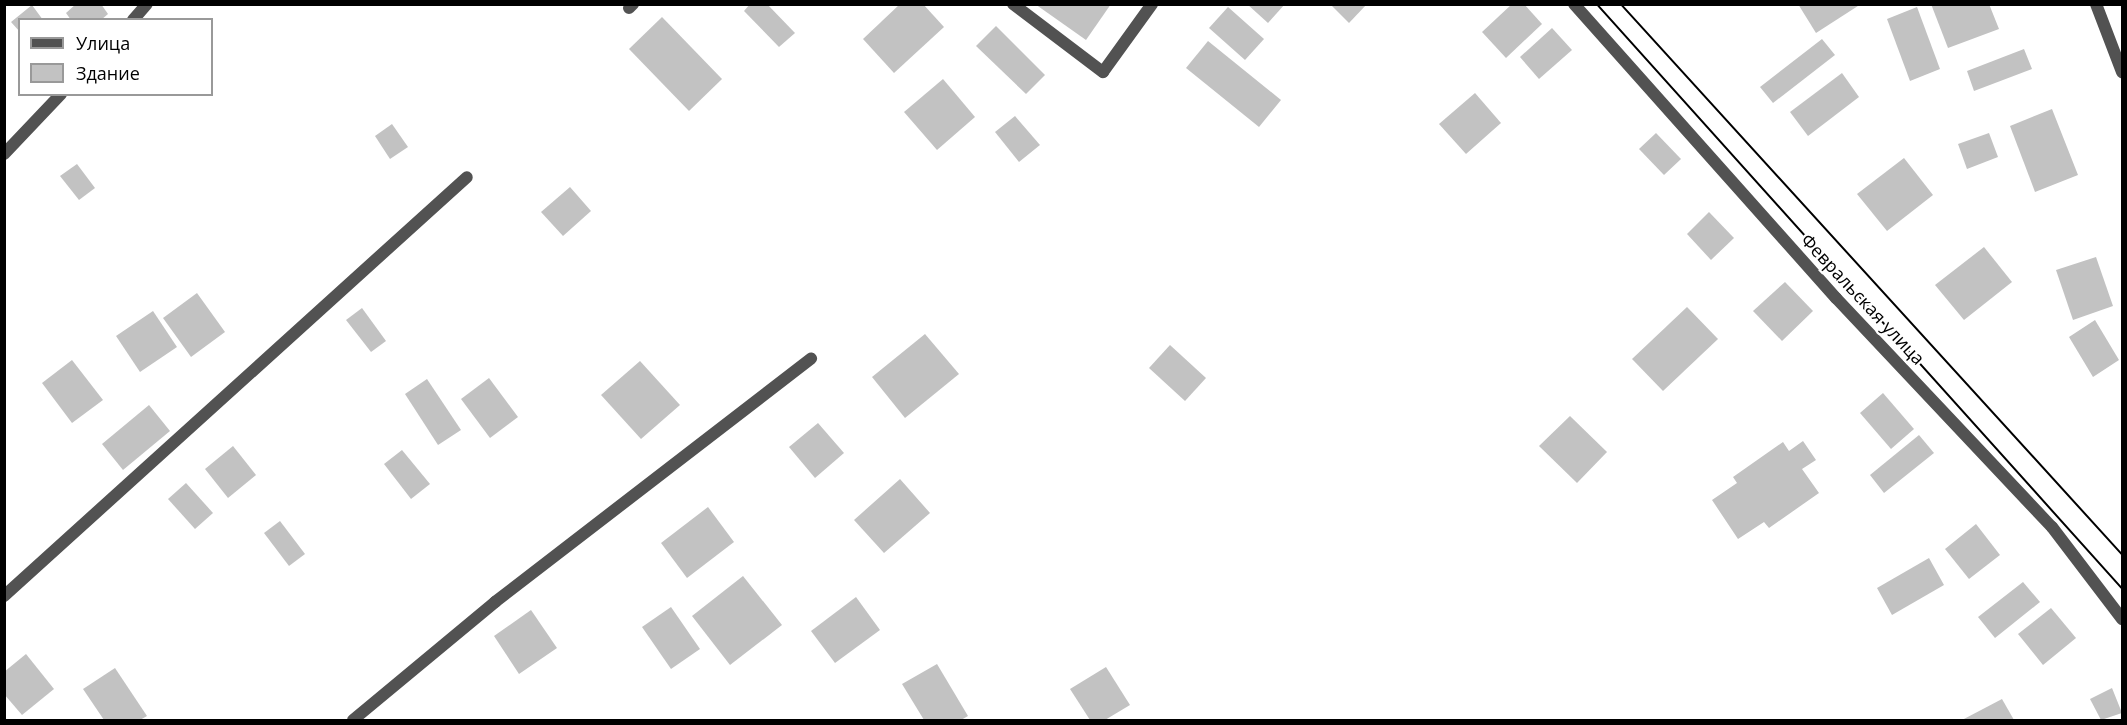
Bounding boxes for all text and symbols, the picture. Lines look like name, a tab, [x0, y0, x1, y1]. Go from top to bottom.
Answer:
legend	[18, 18, 213, 96]
text: Улица	[76, 31, 130, 55]
text: Здание	[76, 61, 140, 85]
street label: Февральская улица	[1797, 229, 1929, 369]

